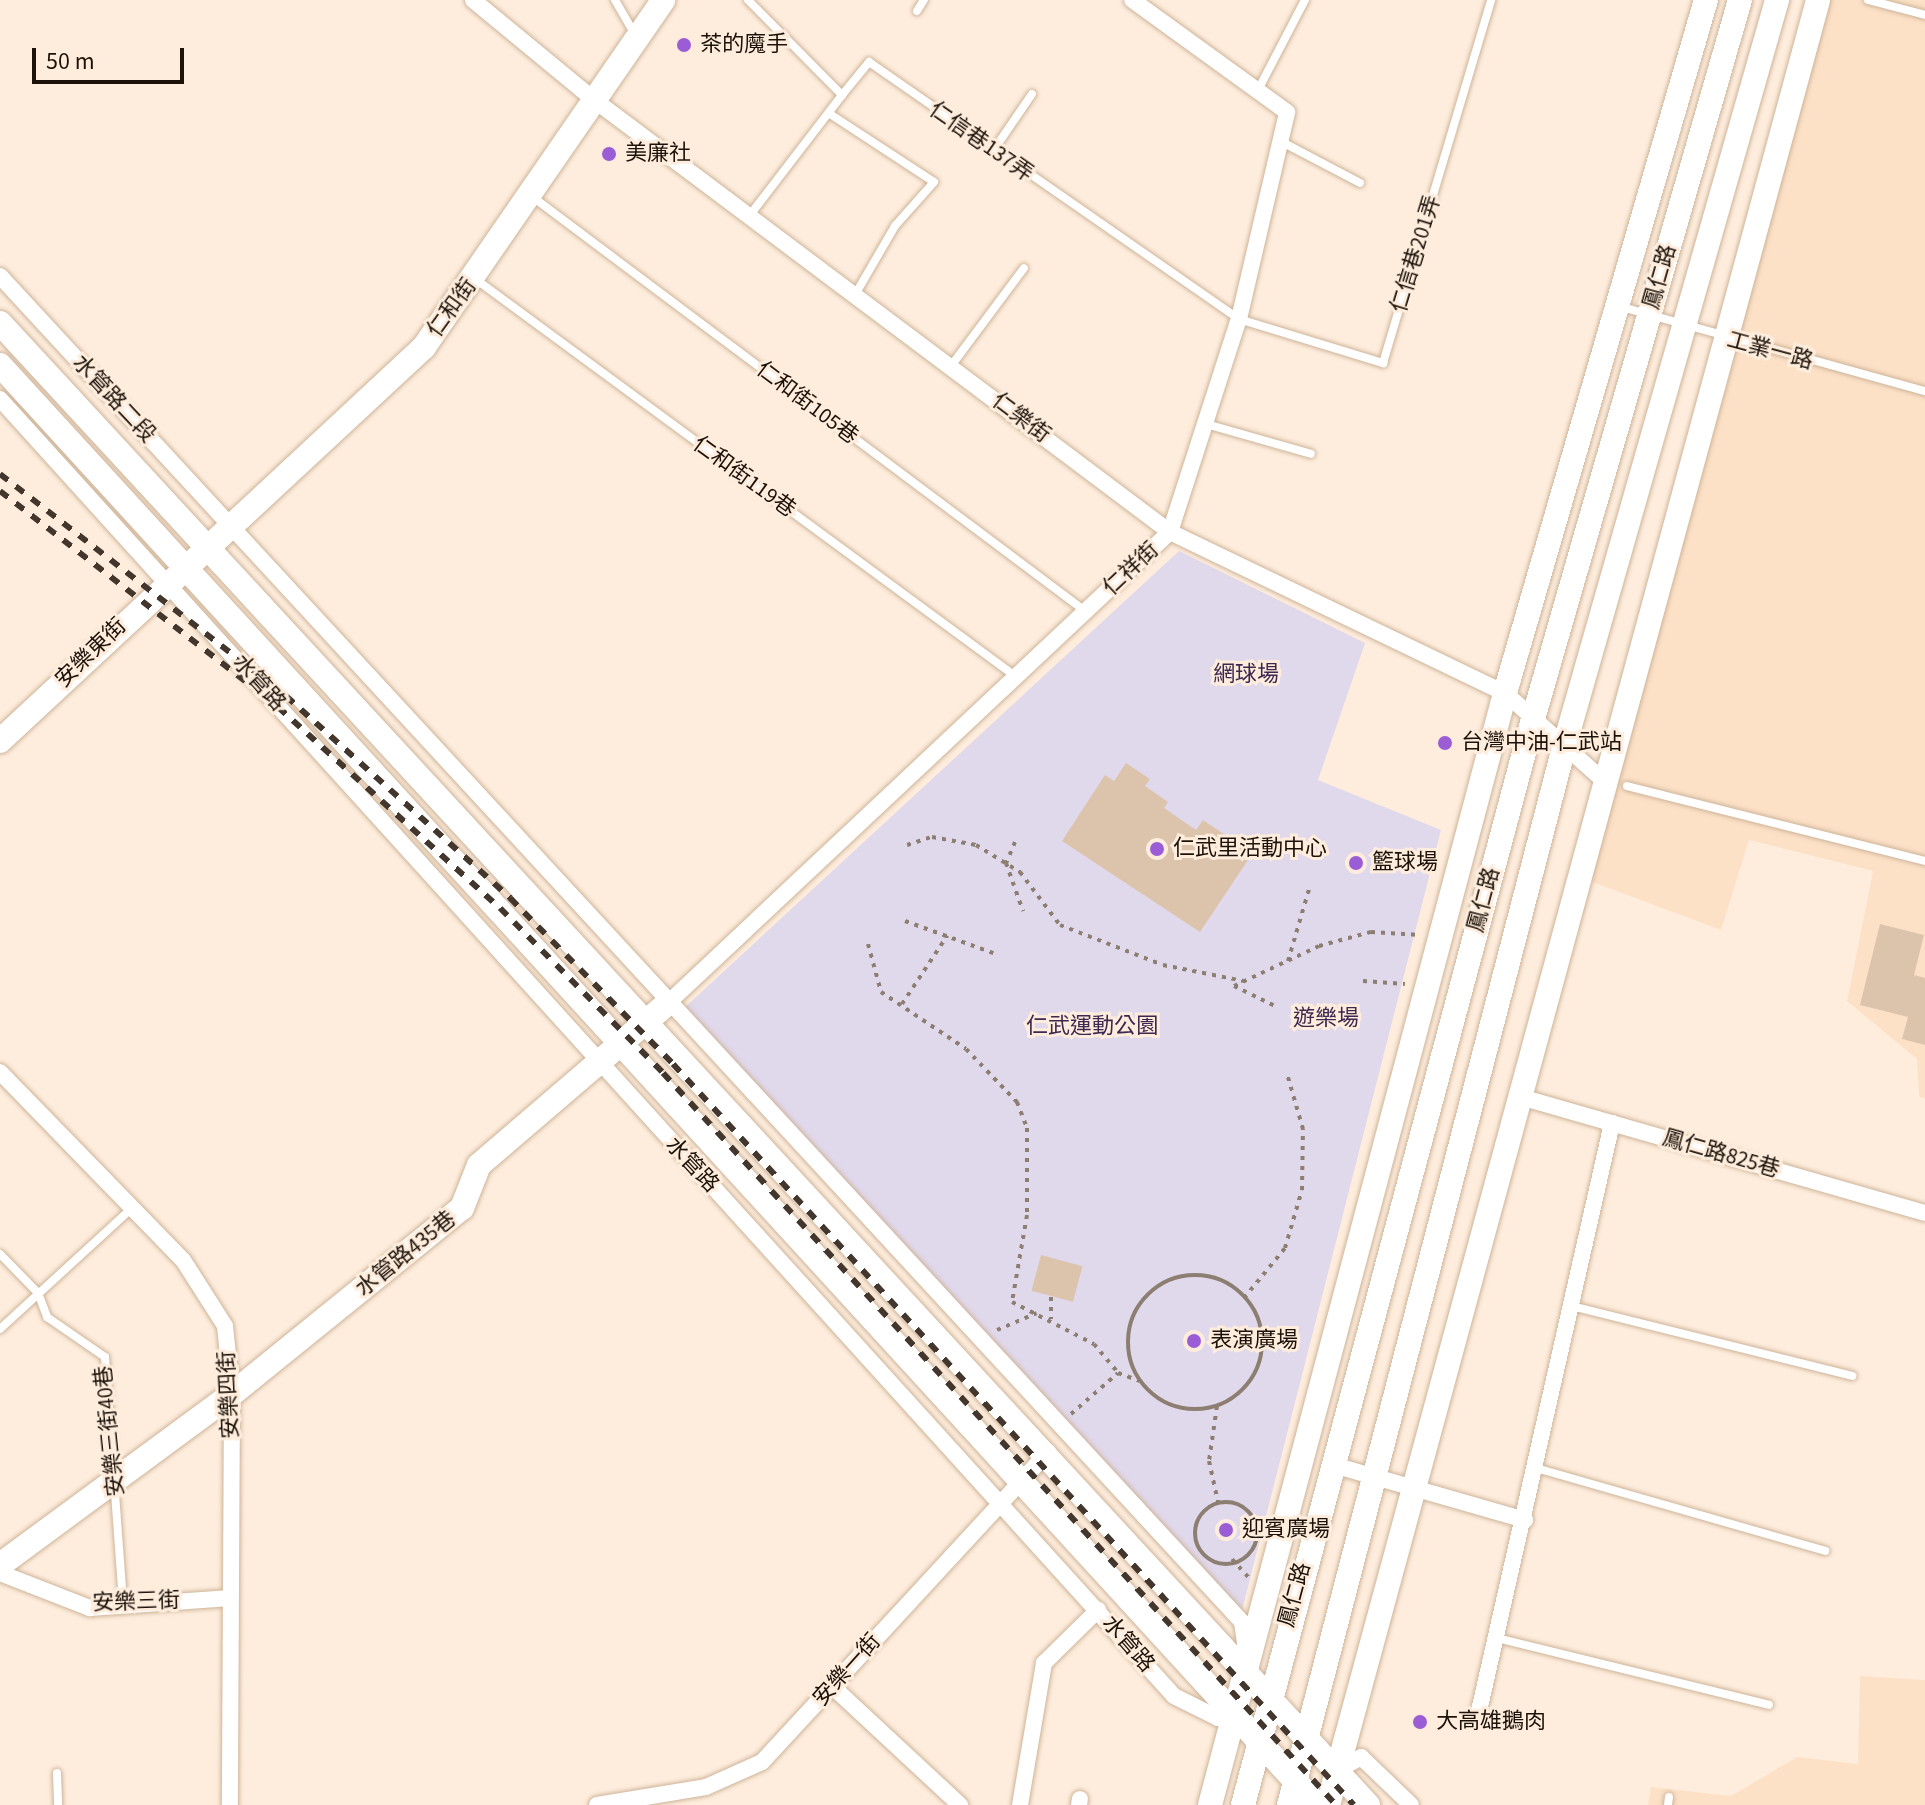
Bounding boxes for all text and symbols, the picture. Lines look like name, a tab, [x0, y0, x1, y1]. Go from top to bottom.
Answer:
scale bar	[36, 32, 188, 82]
place label: 茶的魔手	[700, 32, 788, 58]
marker: 茶的魔手	[675, 36, 693, 54]
text: 50 m	[46, 44, 95, 79]
street label: 仁信巷137弄	[924, 97, 1038, 187]
place label: 美廉社	[625, 141, 691, 167]
marker: 美廉社	[600, 145, 618, 163]
street label: 仁信巷201弄	[1386, 192, 1446, 316]
street label: 鳳仁路	[1638, 242, 1682, 312]
street label: 仁和街	[422, 274, 482, 342]
street label: 工業一路	[1724, 327, 1816, 375]
street label: 水管路二段	[67, 350, 161, 448]
street label: 仁和街105巷	[751, 356, 863, 450]
street label: 仁樂街	[987, 388, 1055, 448]
street label: 仁和街119巷	[687, 431, 801, 523]
street label: 仁祥街	[1098, 537, 1164, 601]
street label: 安樂東街	[50, 613, 132, 693]
street label: 水管路	[227, 650, 291, 716]
park label: 網球場	[1213, 662, 1279, 688]
place label: 台灣中油-仁武站	[1461, 730, 1622, 756]
marker: 台灣中油-仁武站	[1436, 734, 1454, 752]
place label: 仁武里活動中心	[1173, 836, 1327, 862]
marker: 仁武里活動中心	[1148, 840, 1166, 858]
place label: 籃球場	[1372, 850, 1438, 876]
marker: 籃球場	[1347, 854, 1365, 872]
street label: 鳳仁路	[1463, 865, 1505, 935]
park label: 遊樂場	[1293, 1006, 1359, 1032]
park label: 仁武運動公園	[1026, 1014, 1158, 1040]
street label: 鳳仁路825巷	[1659, 1125, 1783, 1183]
street label: 水管路	[660, 1132, 724, 1198]
street label: 水管路435巷	[351, 1206, 461, 1302]
place label: 表演廣場	[1210, 1328, 1298, 1354]
marker: 表演廣場	[1185, 1332, 1203, 1350]
street label: 安樂四街	[214, 1350, 244, 1440]
street label: 安樂三街40巷	[90, 1364, 130, 1498]
place label: 迎賓廣場	[1242, 1517, 1330, 1543]
marker: 迎賓廣場	[1217, 1521, 1235, 1539]
street label: 鳳仁路	[1274, 1560, 1316, 1630]
street label: 安樂三街	[92, 1587, 180, 1617]
street label: 水管路	[1096, 1610, 1160, 1678]
street label: 安樂一街	[808, 1628, 886, 1712]
place label: 大高雄鵝肉	[1436, 1709, 1546, 1735]
marker: 大高雄鵝肉	[1411, 1713, 1429, 1731]

